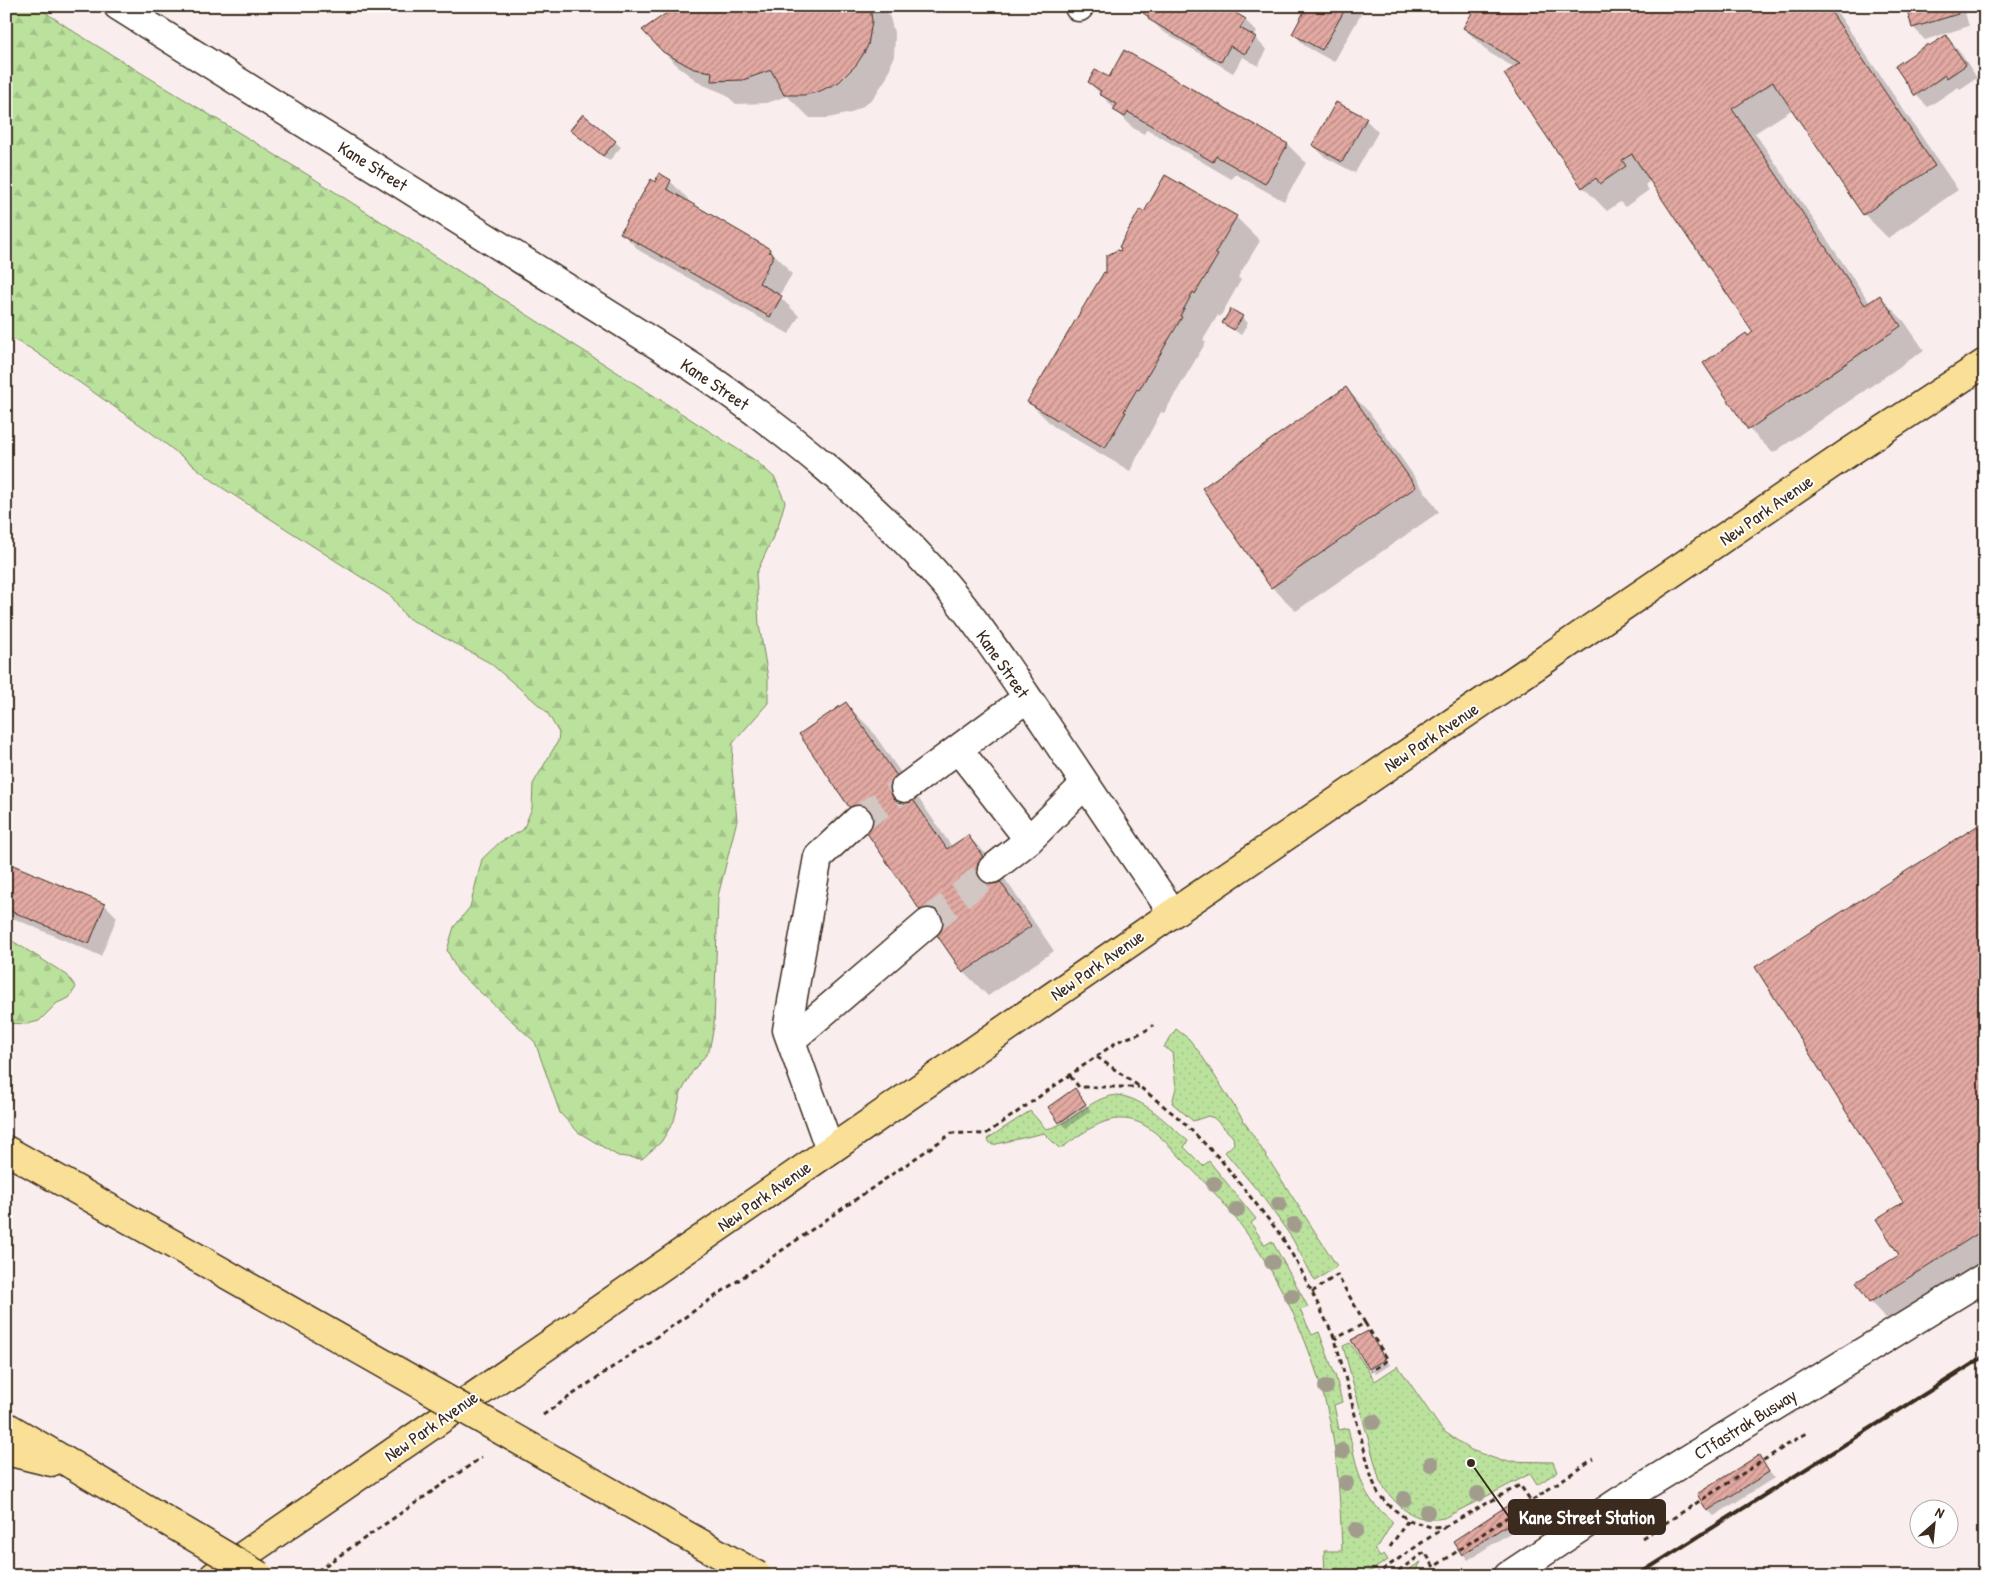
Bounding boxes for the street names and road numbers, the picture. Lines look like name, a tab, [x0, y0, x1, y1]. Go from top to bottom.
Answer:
street label: Kane Street	[333, 135, 413, 198]
street label: Kane Street	[676, 352, 755, 417]
street label: New Park Avenue	[1714, 468, 1818, 552]
street label: Kane Street	[970, 625, 1036, 704]
street label: New Park Avenue	[1379, 696, 1483, 778]
street label: New Park Avenue	[1045, 923, 1149, 1007]
street label: New Park Avenue	[712, 1154, 816, 1238]
street label: CTfastrak Busway	[1689, 1382, 1801, 1466]
street label: New Park Avenue	[379, 1384, 483, 1468]

